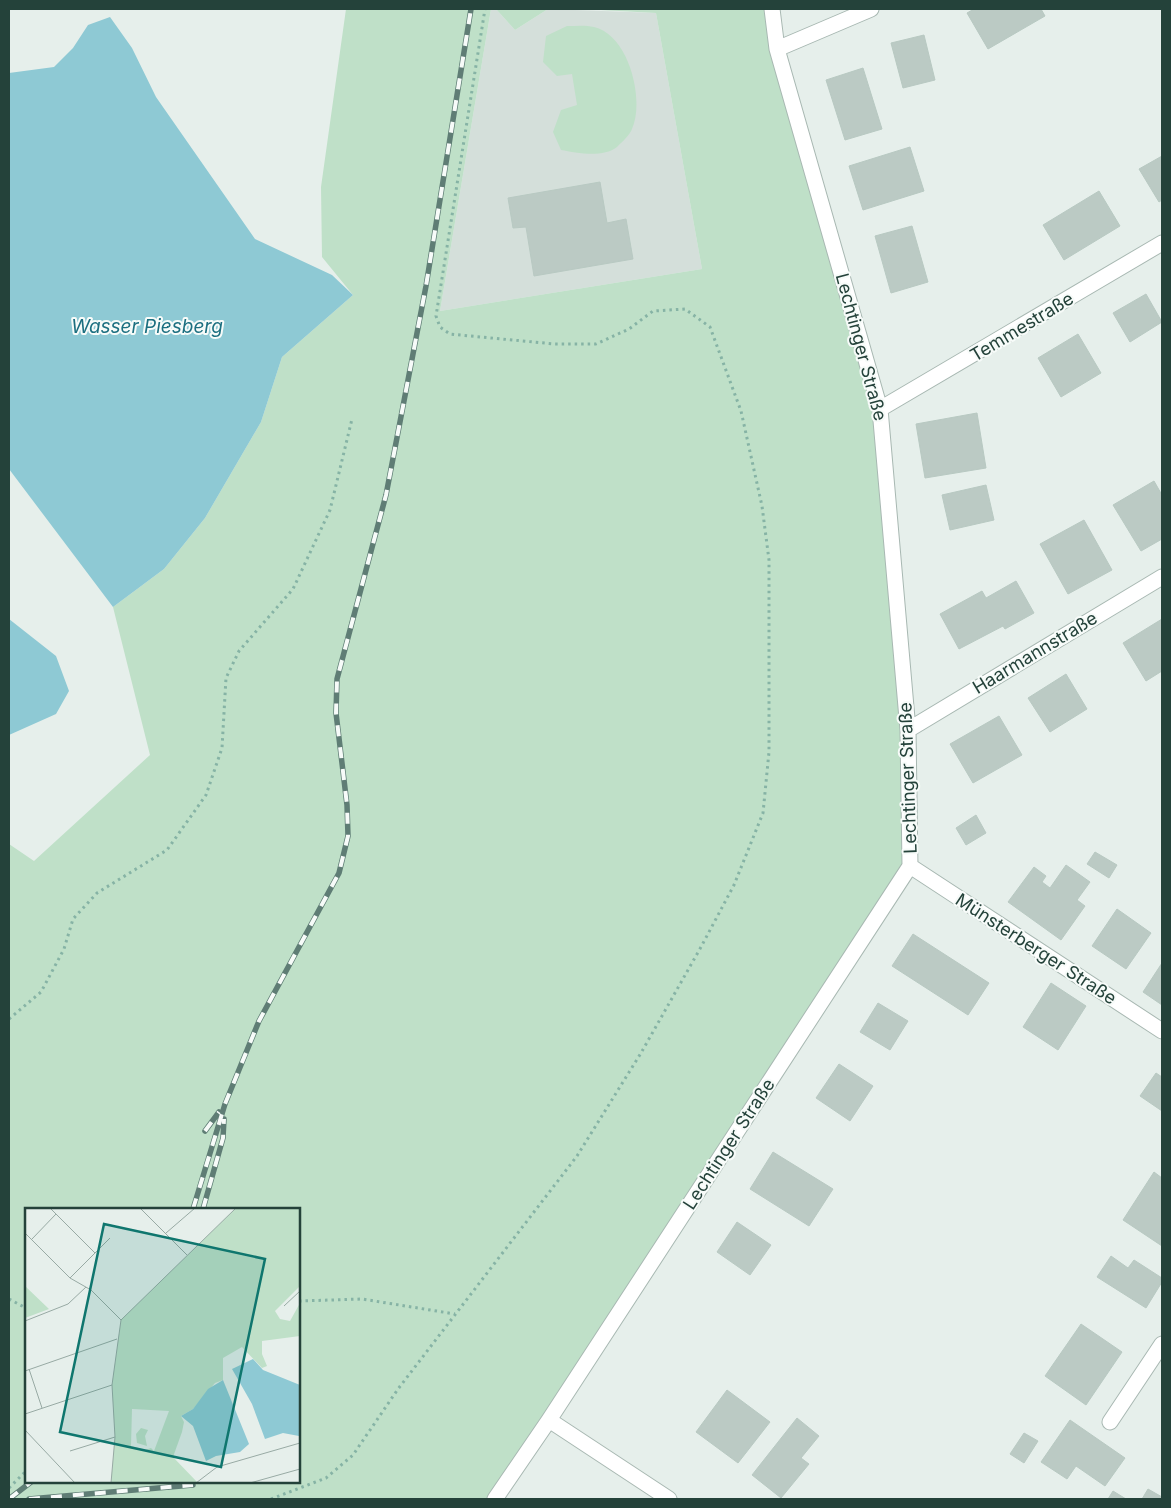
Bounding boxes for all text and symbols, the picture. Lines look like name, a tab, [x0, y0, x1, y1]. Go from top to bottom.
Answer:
street label: Lechtinger Straße	[832, 271, 891, 423]
street label: Temmestraße	[966, 288, 1077, 366]
water label: Wasser Piesberg	[71, 315, 223, 338]
street label: Haarmannstraße	[969, 607, 1101, 698]
street label: Lechtinger Straße	[894, 702, 921, 854]
street label: Münsterberger Straße	[952, 889, 1121, 1008]
street label: Lechtinger Straße	[678, 1074, 779, 1213]
inset map	[25, 1208, 300, 1483]

